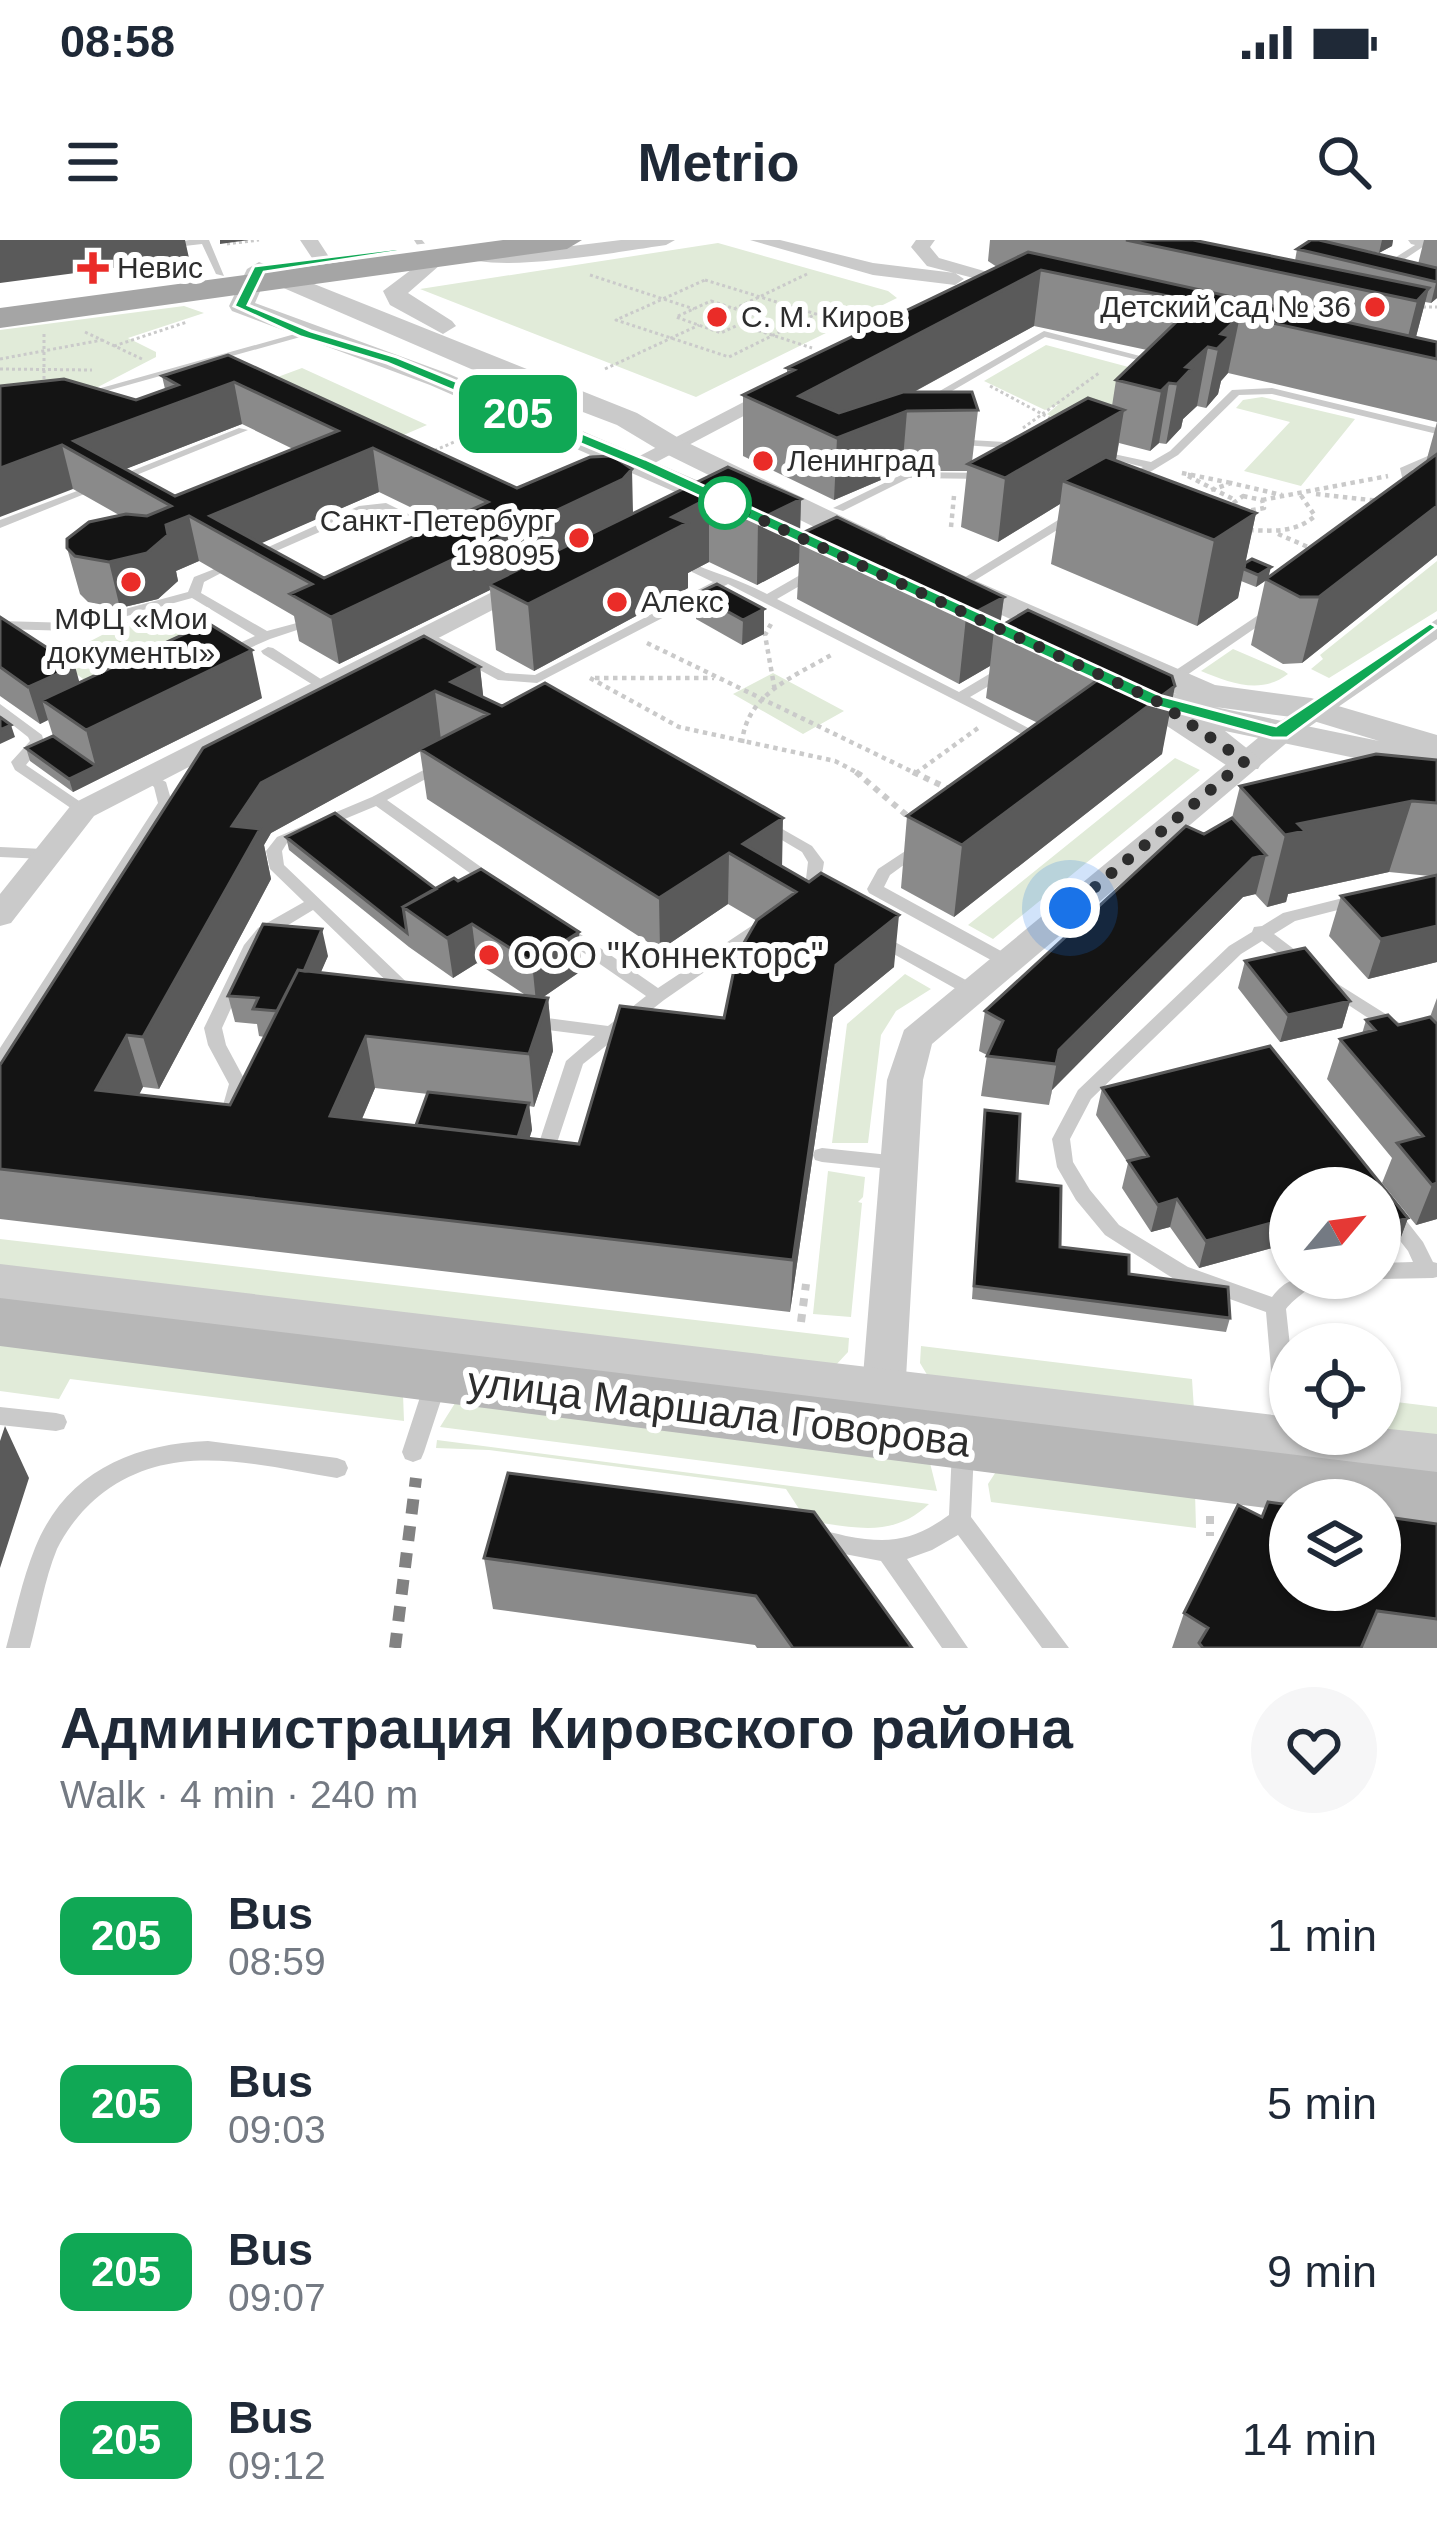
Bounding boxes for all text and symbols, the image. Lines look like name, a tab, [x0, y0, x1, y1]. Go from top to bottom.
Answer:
text: 08:58	[60, 16, 175, 67]
icon: menu	[60, 129, 126, 195]
icon: search	[1311, 129, 1377, 195]
text: Metrio	[638, 132, 800, 192]
place label: Невис	[117, 251, 203, 284]
marker: Невис	[80, 255, 106, 281]
place label: Детский сад № 36	[1100, 290, 1351, 323]
marker: Детский сад № 36	[1362, 294, 1388, 320]
place label: С. М. Киров	[741, 300, 905, 333]
marker: С. М. Киров	[704, 304, 730, 330]
line badge: 205	[449, 375, 587, 453]
text: 205	[483, 390, 553, 437]
place label: Ленинград	[787, 444, 935, 477]
marker: Ленинград	[750, 448, 776, 474]
unlabelled marker	[700, 478, 750, 528]
place label: Санкт-Петербург 198095	[320, 504, 555, 571]
marker: Санкт-Петербург 198095	[566, 525, 592, 551]
marker: МФЦ «Мои документы»	[118, 569, 144, 595]
place label: Алекс	[641, 585, 724, 618]
marker: Алекс	[604, 589, 630, 615]
place label: МФЦ «Мои документы»	[47, 602, 215, 669]
your location	[1040, 878, 1100, 938]
place label: ООО "Коннекторс"	[513, 935, 824, 976]
marker: ООО "Коннекторс"	[476, 942, 502, 968]
north arrow	[1269, 1167, 1401, 1299]
map controls	[1269, 1167, 1401, 1611]
button: locate	[1269, 1323, 1401, 1455]
street label: улица Маршала Говорова	[465, 1357, 974, 1466]
button: layers	[1269, 1479, 1401, 1611]
button: heart	[1251, 1687, 1377, 1813]
text: Администрация Кировского района	[60, 1696, 1073, 1760]
text: Walk · 4 min · 240 m	[60, 1773, 418, 1816]
text: Bus	[228, 1888, 313, 1939]
text: 1 min	[1267, 1910, 1377, 1961]
text: 205	[91, 1912, 161, 1959]
text: 08:59	[228, 1940, 326, 1983]
text: Bus	[228, 2056, 313, 2107]
text: 5 min	[1267, 2078, 1377, 2129]
text: 205	[91, 2080, 161, 2127]
text: 09:03	[228, 2108, 326, 2151]
text: Bus	[228, 2224, 313, 2275]
text: 9 min	[1267, 2246, 1377, 2297]
text: 205	[91, 2248, 161, 2295]
text: 09:07	[228, 2276, 326, 2319]
text: Bus	[228, 2392, 313, 2443]
text: 14 min	[1242, 2414, 1377, 2465]
text: 205	[91, 2416, 161, 2463]
text: 09:12	[228, 2444, 326, 2487]

